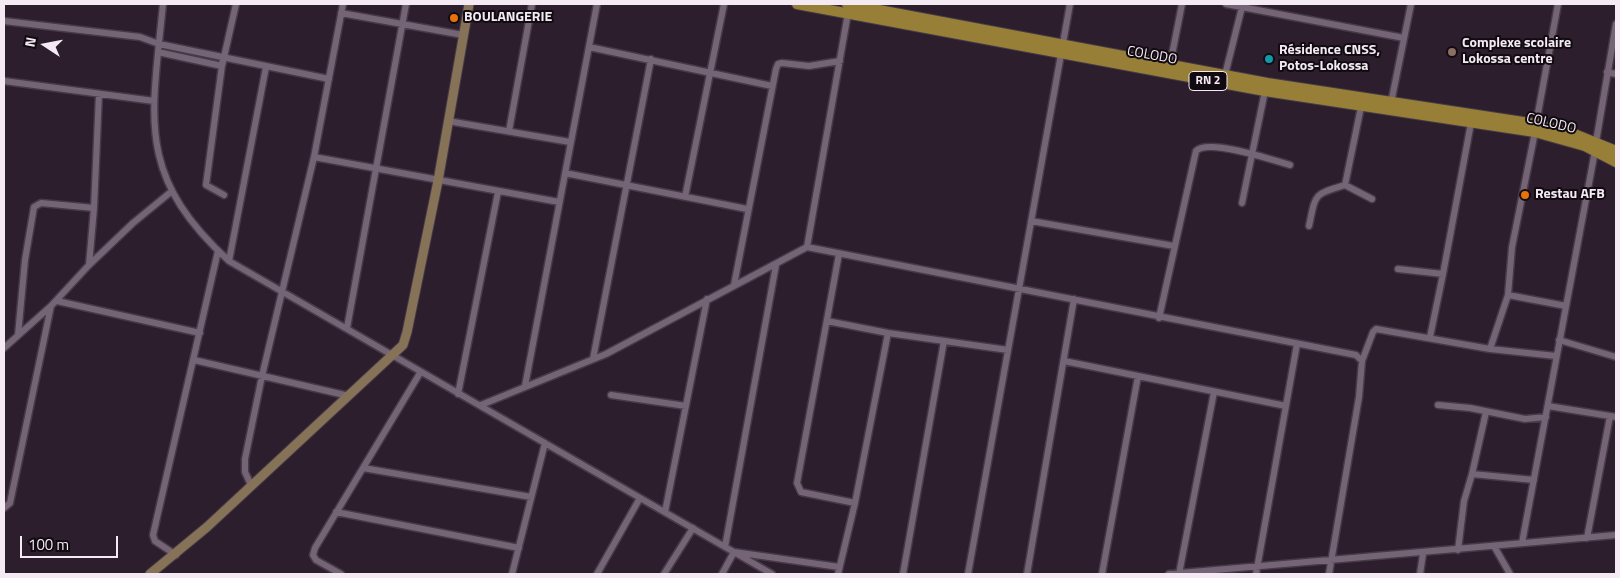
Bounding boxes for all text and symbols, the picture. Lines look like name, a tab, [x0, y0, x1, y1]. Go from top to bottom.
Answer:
place label: BOULANGERIE	[464, 10, 552, 26]
marker: BOULANGERIE	[448, 12, 460, 24]
north arrow	[20, 20, 70, 70]
text: N	[19, 35, 41, 49]
place label: Complexe scolaire Lokossa centre	[1462, 36, 1571, 68]
street label: COLODO	[1126, 43, 1178, 69]
place label: Résidence CNSS, Potos-Lokossa	[1279, 43, 1380, 75]
marker: Complexe scolaire Lokossa centre	[1446, 46, 1458, 58]
marker: Résidence CNSS, Potos-Lokossa	[1263, 53, 1275, 65]
road number: RN 2	[1189, 72, 1227, 90]
street label: COLODO	[1524, 110, 1578, 138]
place label: Restau AFB	[1535, 187, 1605, 203]
marker: Restau AFB	[1519, 189, 1531, 201]
scale bar	[22, 526, 120, 558]
text: 100 m	[28, 533, 69, 556]

